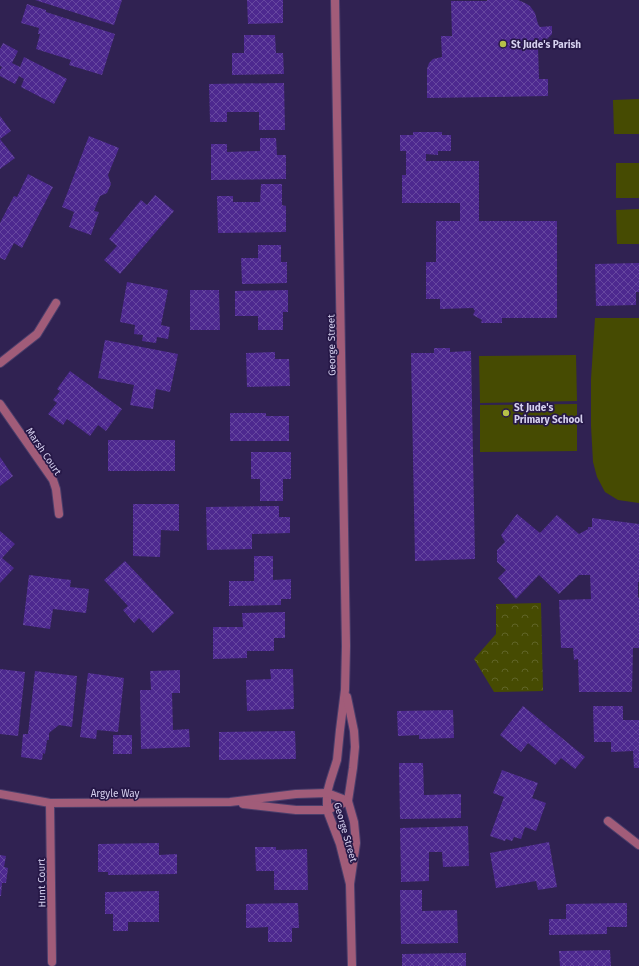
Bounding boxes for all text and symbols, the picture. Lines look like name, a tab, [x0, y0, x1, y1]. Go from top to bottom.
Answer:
marker: St Jude's Parish	[498, 39, 508, 49]
place label: St Jude's Parish	[511, 39, 581, 51]
street label: George Street	[325, 314, 339, 376]
place label: St Jude's Primary School	[514, 402, 583, 426]
marker: St Jude's Primary School	[501, 408, 511, 418]
street label: Marsh Court	[23, 426, 64, 478]
street label: Argyle Way	[91, 788, 139, 800]
street label: George Street	[331, 801, 359, 864]
street label: Hunt Court	[36, 858, 48, 908]

